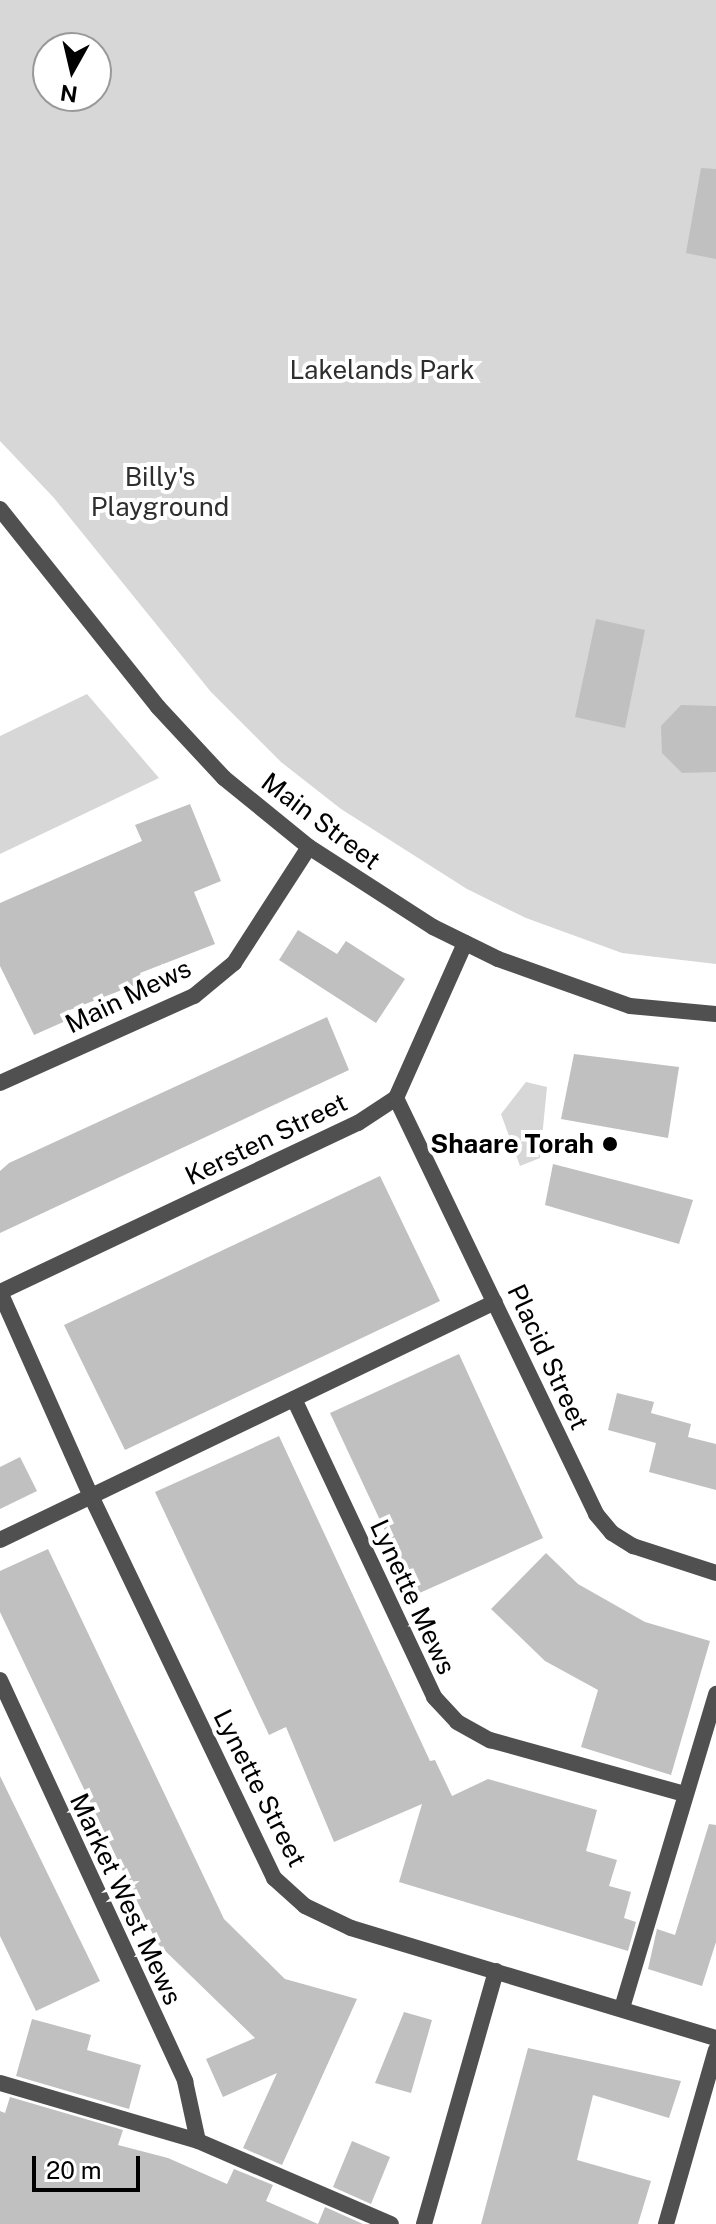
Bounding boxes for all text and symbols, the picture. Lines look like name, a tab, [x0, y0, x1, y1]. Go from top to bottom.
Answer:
north arrow	[32, 32, 112, 112]
text: N	[59, 80, 79, 108]
park label: Lakelands Park	[289, 354, 475, 386]
park label: Billy's Playground	[91, 461, 229, 522]
street label: Main Street	[255, 766, 387, 876]
street label: Main Mews	[60, 952, 196, 1040]
street label: Kersten Street	[180, 1086, 352, 1192]
place label: Shaare Torah	[430, 1128, 594, 1160]
marker: Shaare Torah	[601, 1135, 619, 1153]
street label: Placid Street	[501, 1279, 595, 1435]
street label: Lynette Mews	[364, 1515, 462, 1679]
street label: Lynette Street	[207, 1704, 313, 1872]
street label: Market West Mews	[63, 1788, 189, 2010]
scale bar	[36, 2140, 144, 2190]
text: 20 m	[46, 2156, 102, 2184]

